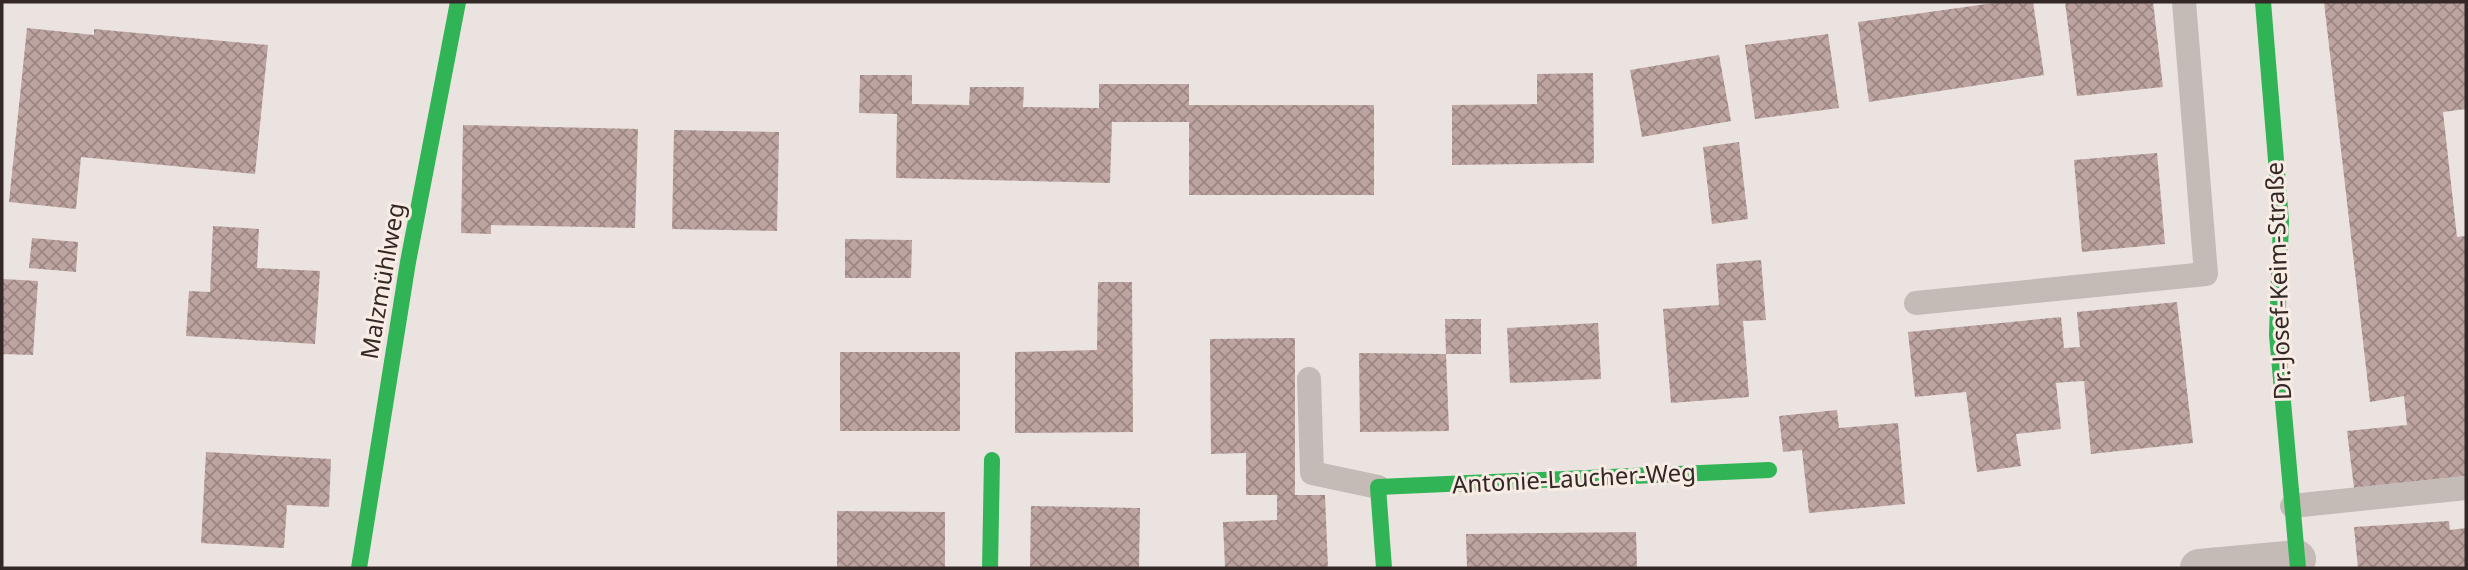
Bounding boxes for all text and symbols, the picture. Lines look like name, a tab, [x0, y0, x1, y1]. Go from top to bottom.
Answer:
street label: Dr.-Josef-Keim-Straße	[2257, 162, 2298, 401]
street label: Malzmühlweg	[352, 200, 412, 361]
street label: Antonie-Laucher-Weg	[1451, 455, 1697, 500]

